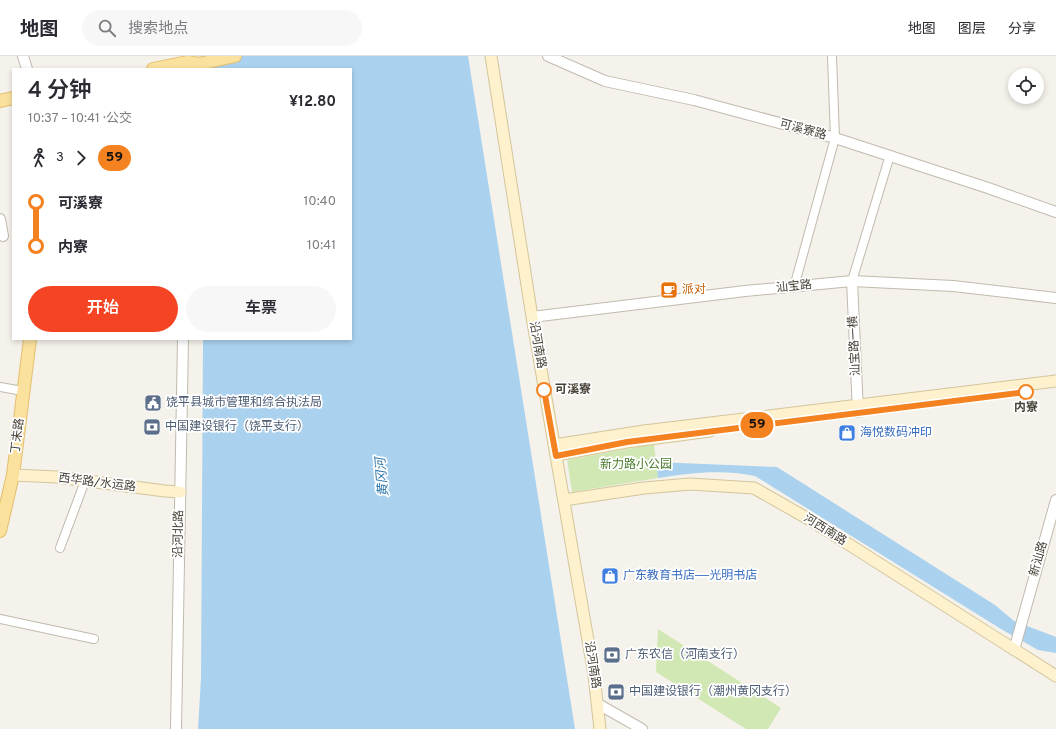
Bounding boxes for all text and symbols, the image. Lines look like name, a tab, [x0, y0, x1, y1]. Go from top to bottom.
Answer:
search box	[82, 10, 362, 46]
icon: search	[96, 17, 118, 39]
text: 地图	[20, 18, 58, 42]
text: 搜索地点	[128, 20, 188, 39]
text: 地图	[908, 21, 936, 38]
text: 图层	[958, 21, 986, 38]
text: 分享	[1008, 21, 1036, 38]
map controls	[1008, 68, 1044, 104]
button: locate	[1008, 68, 1044, 104]
text: 4 分钟	[28, 78, 91, 105]
text: ¥12.80	[289, 93, 336, 112]
text: 10:37 – 10:41 · 公交	[28, 111, 132, 127]
street label: 可溪寮路	[778, 116, 828, 144]
icon: walk	[28, 147, 50, 169]
icon: forward	[70, 147, 92, 169]
text: 59	[106, 149, 123, 166]
text: 3	[56, 150, 64, 166]
text: 10:40	[303, 194, 336, 210]
text: 可溪寮	[58, 195, 103, 214]
text: 10:41	[307, 238, 336, 254]
text: 内寮	[58, 239, 88, 258]
street label: 汕宝路	[775, 277, 813, 297]
cafe icon: 派对	[659, 280, 679, 300]
place label: 派对	[682, 282, 706, 298]
button: 开始	[28, 286, 178, 332]
button: 车票	[186, 286, 336, 332]
street label: 汕宝路一横	[845, 316, 865, 376]
street label: 沿河南路	[525, 320, 549, 370]
marker: 可溪寮	[536, 382, 552, 398]
place label: 可溪寮	[555, 382, 591, 398]
marker: 内寮	[1018, 384, 1034, 400]
public building icon: 饶平县城市管理和综合执法局	[143, 393, 163, 413]
place label: 饶平县城市管理和综合执法局	[166, 395, 322, 411]
place label: 内寮	[1014, 400, 1038, 416]
line badge: 59	[739, 412, 775, 438]
text: 59	[748, 416, 766, 433]
street label: 丁未路	[8, 417, 28, 455]
bank icon: 中国建设银行（饶平支行）	[142, 417, 162, 437]
place label: 中国建设银行（饶平支行）	[165, 419, 309, 435]
shop icon: 海悦数码冲印	[837, 423, 857, 443]
place label: 海悦数码冲印	[860, 425, 932, 441]
water label: 黄冈河	[373, 454, 393, 497]
park label: 新力路小公园	[600, 457, 672, 473]
street label: 西华路/水运路	[57, 470, 137, 496]
street label: 沿河北路	[171, 510, 187, 558]
street label: 河西南路	[800, 510, 850, 550]
street label: 新汕路	[1026, 539, 1052, 579]
shop icon: 广东教育书店——光明书店	[600, 566, 620, 586]
place label: 广东教育书店——光明书店	[623, 568, 757, 584]
street label: 沿河南路	[580, 640, 604, 690]
bank icon: 广东农信（河南支行）	[602, 645, 622, 665]
place label: 广东农信（河南支行）	[625, 647, 745, 663]
bank icon: 中国建设银行（潮州黄冈支行）	[606, 682, 626, 702]
place label: 中国建设银行（潮州黄冈支行）	[629, 684, 797, 700]

